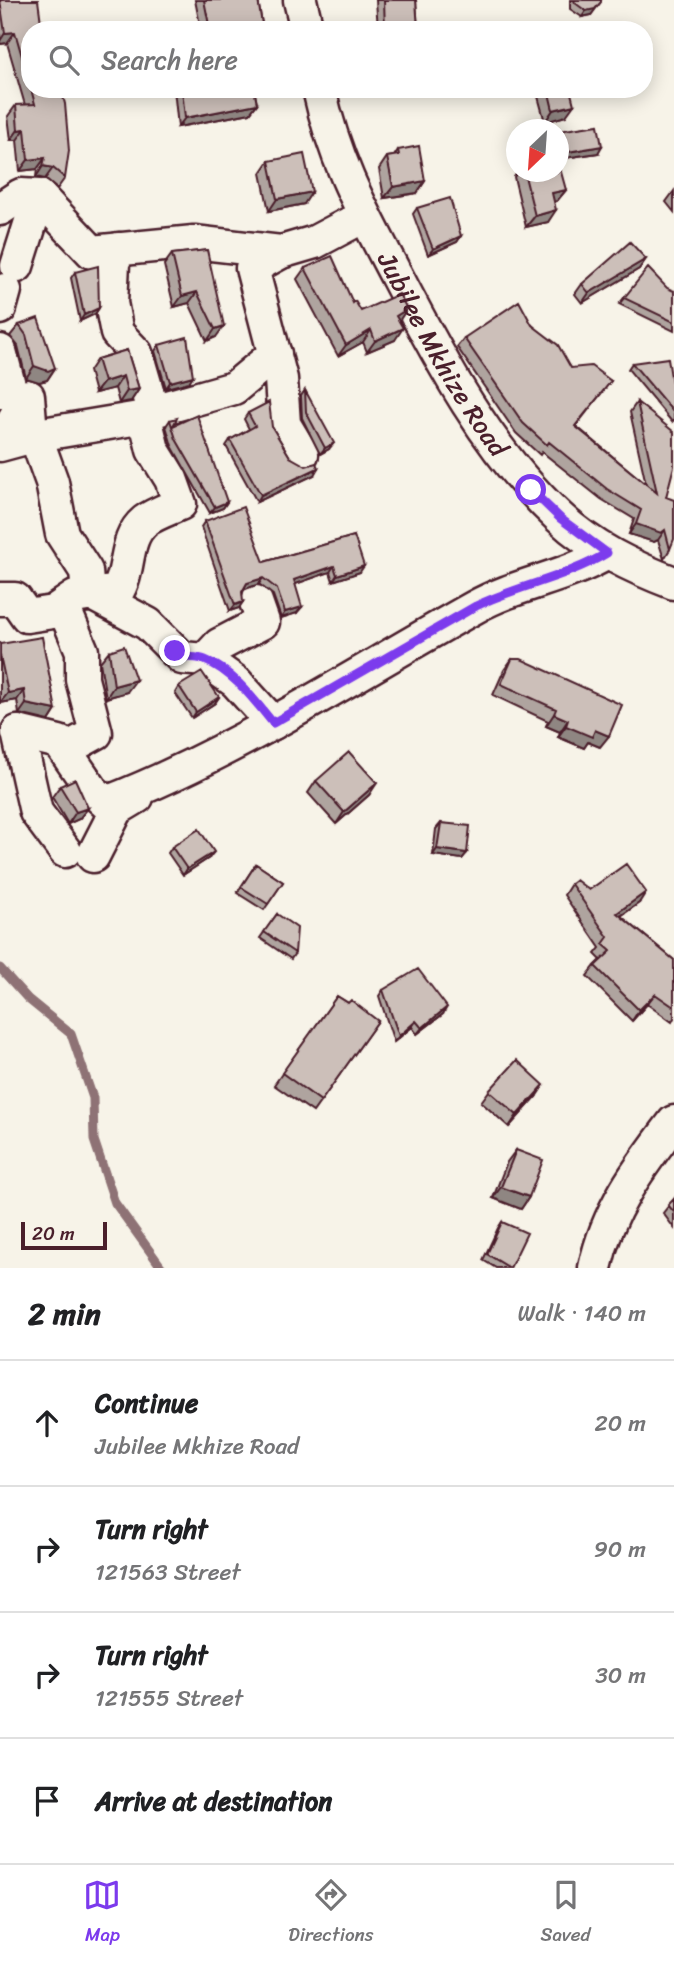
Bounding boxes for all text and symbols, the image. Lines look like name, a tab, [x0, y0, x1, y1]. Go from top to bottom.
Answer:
search box	[21, 21, 653, 98]
text: Search here	[101, 37, 238, 83]
icon: search	[45, 41, 83, 79]
north arrow	[506, 119, 569, 182]
street label: Jubilee Mkhize Road	[364, 242, 522, 469]
route start	[515, 474, 546, 505]
route end	[159, 635, 190, 666]
text: 20 m	[32, 1217, 75, 1250]
scale bar	[21, 1219, 107, 1251]
text: 2 min	[28, 1287, 101, 1341]
text: Walk · 140 m	[517, 1293, 646, 1334]
text: Continue	[95, 1380, 198, 1426]
text: 20 m	[595, 1403, 646, 1444]
icon: ahead	[28, 1404, 66, 1442]
text: Jubilee Mkhize Road	[95, 1426, 299, 1467]
text: Turn right	[95, 1506, 208, 1552]
text: 90 m	[594, 1529, 646, 1570]
icon: right	[28, 1530, 66, 1568]
text: 121563 Street	[95, 1552, 241, 1593]
text: Turn right	[95, 1632, 208, 1678]
text: 30 m	[595, 1655, 646, 1696]
icon: right	[28, 1656, 66, 1694]
text: 121555 Street	[95, 1678, 243, 1719]
text: Arrive at destination	[95, 1778, 332, 1824]
icon: arrive	[28, 1782, 66, 1820]
tab: Map	[83, 1876, 121, 1951]
tab: Directions	[288, 1876, 374, 1951]
tab: Saved	[540, 1876, 591, 1951]

